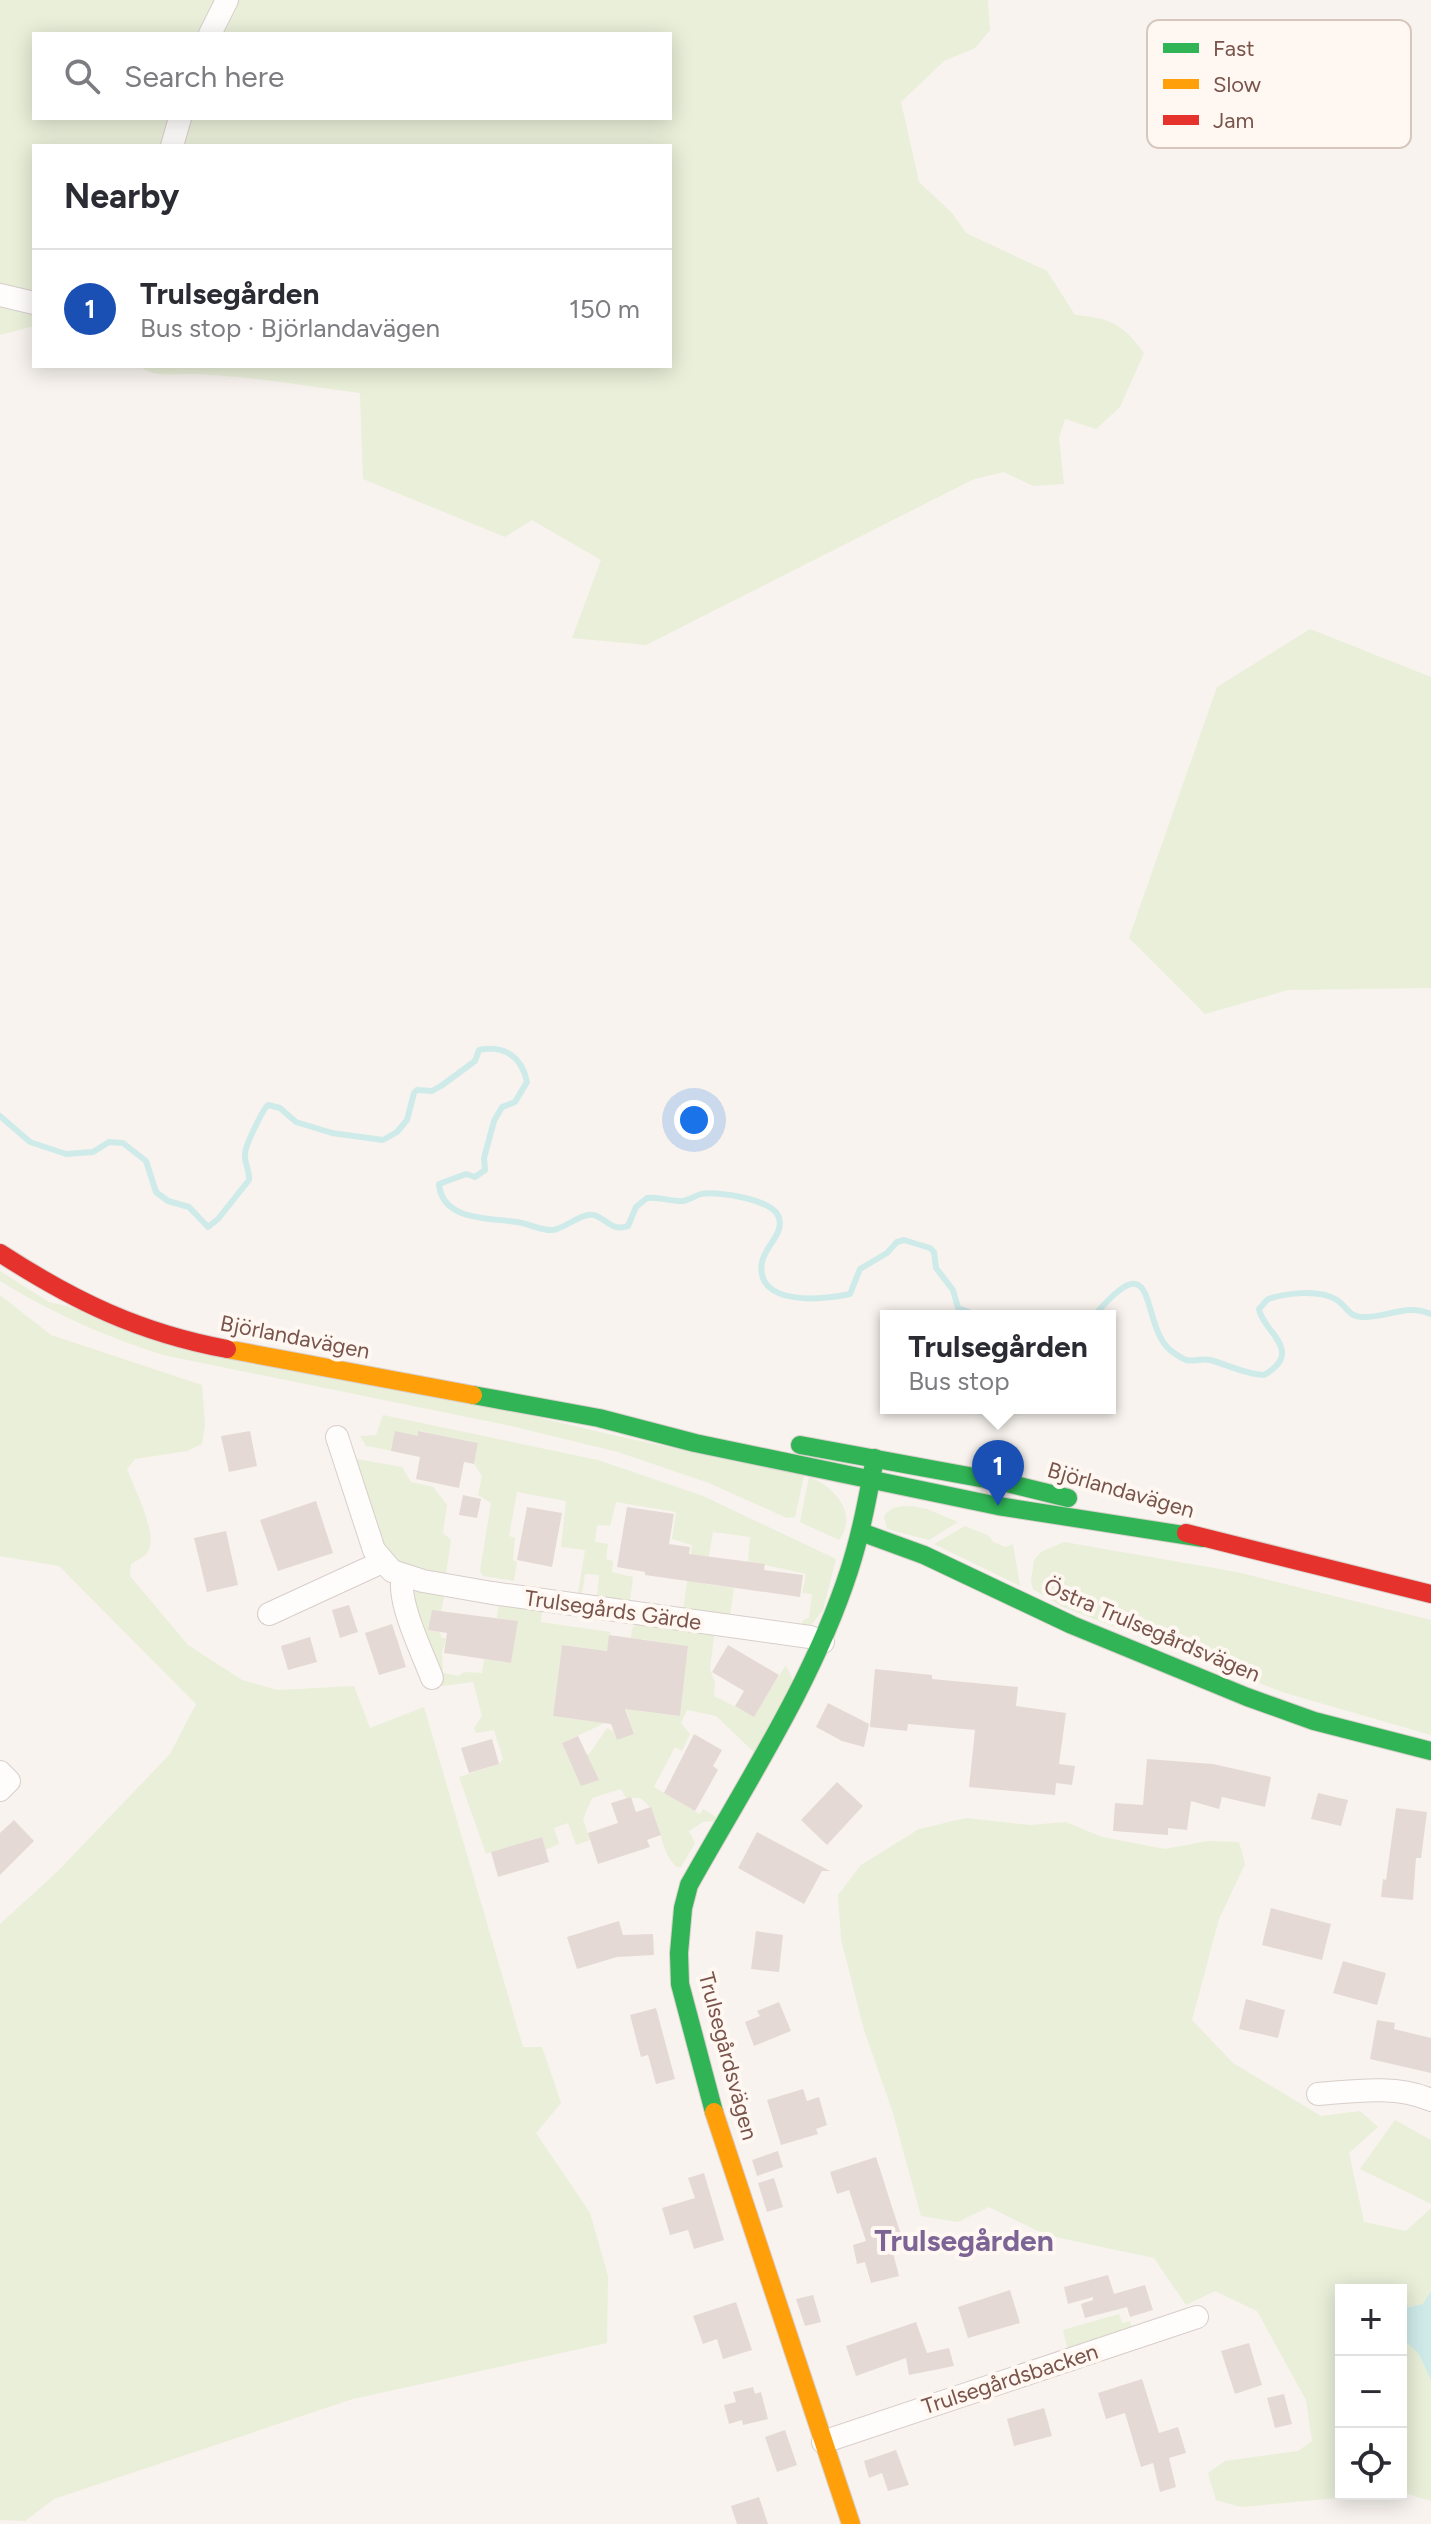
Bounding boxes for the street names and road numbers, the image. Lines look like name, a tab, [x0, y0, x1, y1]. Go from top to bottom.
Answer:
street label: Björlandavägen	[218, 1309, 372, 1365]
street label: Björlandavägen	[1044, 1456, 1198, 1524]
street label: Östra Trulsegårdsvägen	[1040, 1572, 1264, 1688]
street label: Trulsegårds Gärde	[523, 1584, 703, 1636]
street label: Trulsegårdsvägen	[693, 1969, 763, 2143]
street label: Trulsegårdsbacken	[919, 2338, 1101, 2420]

